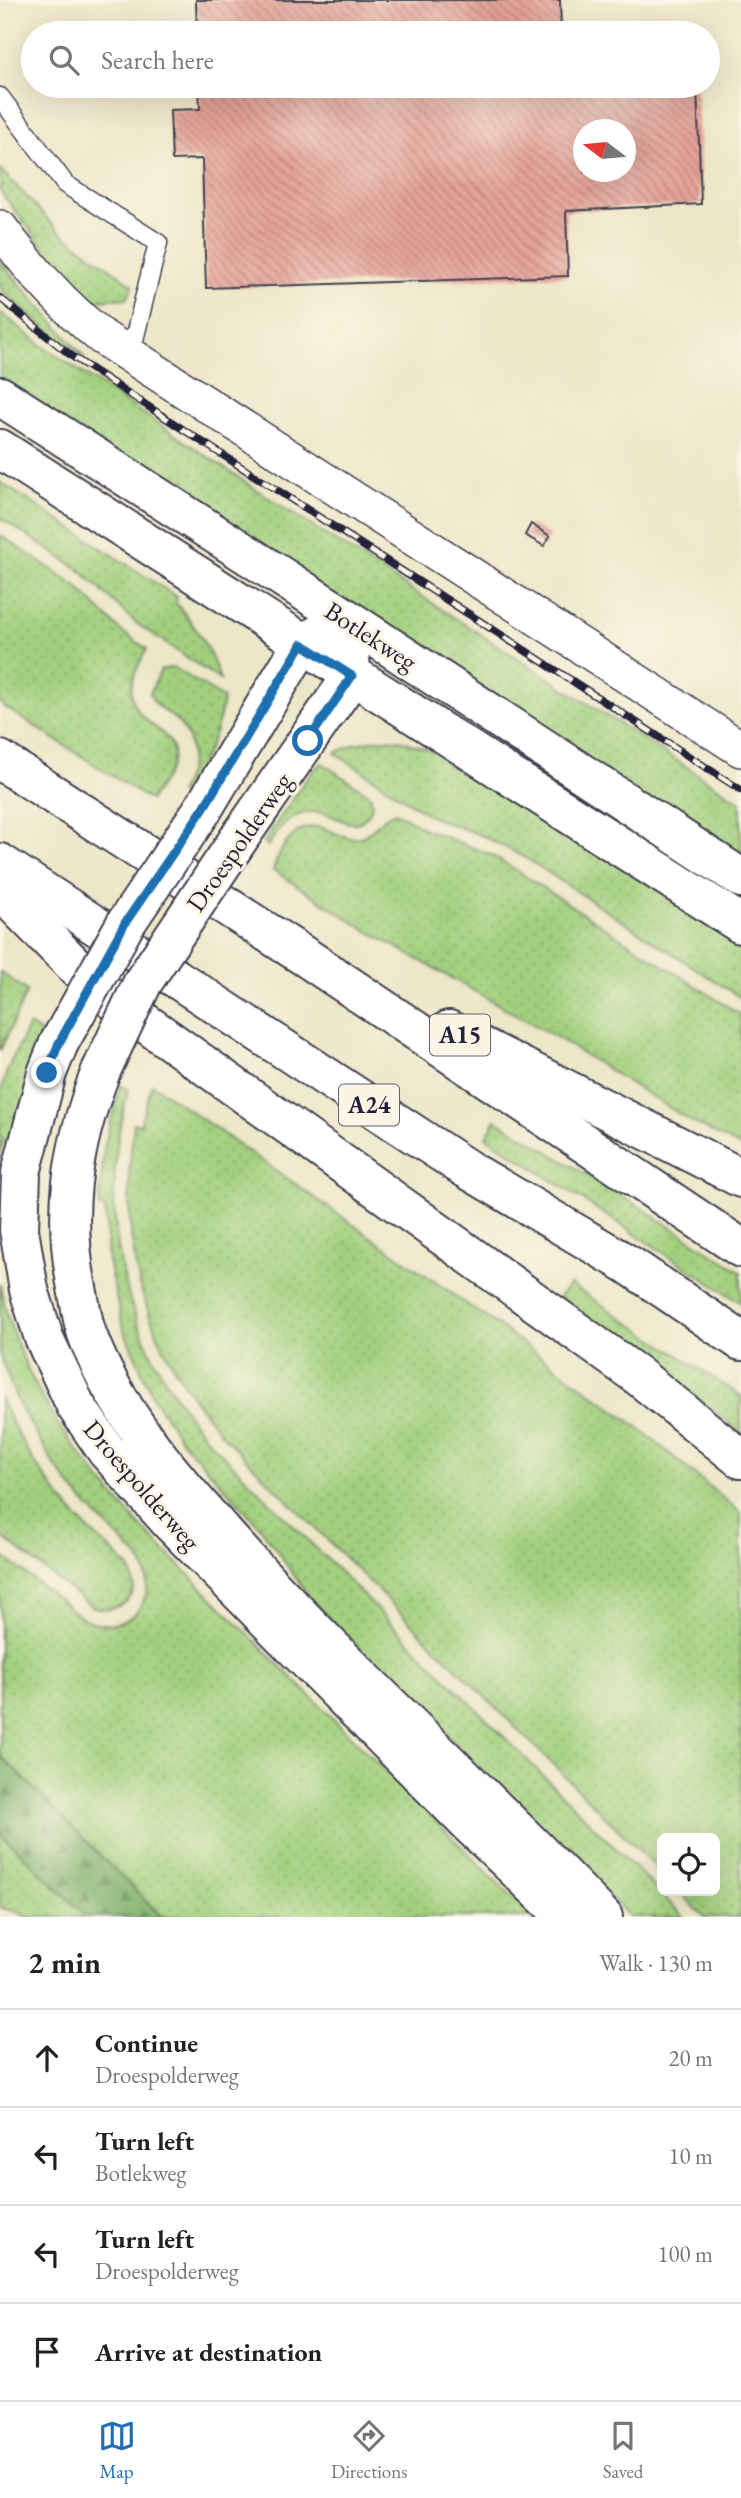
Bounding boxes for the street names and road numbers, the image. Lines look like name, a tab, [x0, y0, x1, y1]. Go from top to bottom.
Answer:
street label: Botlekweg	[318, 594, 424, 679]
street label: Droespolderweg	[178, 765, 300, 918]
road number: A15	[430, 1015, 490, 1056]
road number: A24	[339, 1084, 399, 1126]
street label: Droespolderweg	[76, 1413, 209, 1558]

